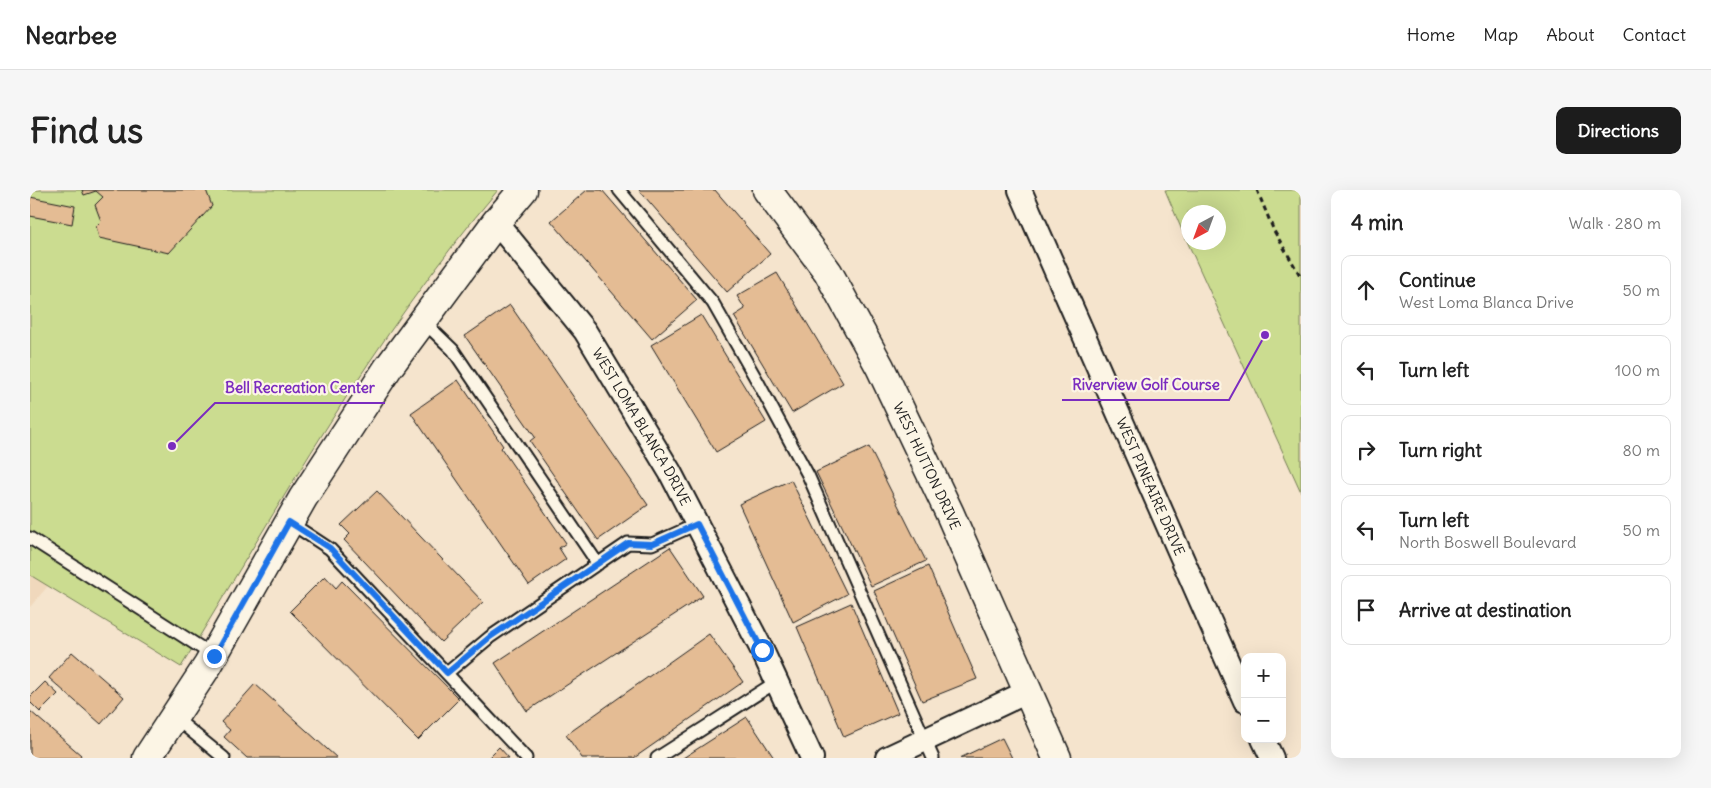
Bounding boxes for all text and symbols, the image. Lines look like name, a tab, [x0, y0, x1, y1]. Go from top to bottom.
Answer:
text: Nearbee	[25, 20, 117, 50]
text: Home	[1407, 23, 1455, 46]
text: Map	[1483, 23, 1518, 46]
text: About	[1546, 23, 1594, 46]
text: Contact	[1622, 23, 1686, 46]
button: Directions	[1556, 107, 1681, 154]
text: Find us	[30, 108, 143, 152]
north arrow	[1181, 205, 1226, 250]
text: 4 min	[1351, 209, 1403, 236]
text: Walk · 280 m	[1569, 213, 1661, 233]
text: Continue	[1399, 268, 1476, 292]
icon: ahead	[1352, 276, 1380, 304]
text: 50 m	[1622, 280, 1660, 300]
text: West Loma Blanca Drive	[1399, 292, 1574, 312]
street label: WEST LOMA BLANCA DRIVE	[588, 345, 695, 509]
icon: left	[1352, 356, 1380, 384]
text: Turn left	[1399, 358, 1469, 382]
text: 100 m	[1615, 360, 1660, 380]
callout: Riverview Golf Course	[1062, 370, 1229, 400]
callout: Bell Recreation Center	[215, 373, 385, 403]
text: Riverview Golf Course	[1072, 375, 1220, 394]
text: Bell Recreation Center	[225, 378, 376, 397]
street label: WEST HUTTON DRIVE	[889, 399, 965, 532]
street label: WEST PINEAIRE DRIVE	[1112, 415, 1189, 558]
icon: right	[1352, 436, 1380, 464]
text: Turn right	[1399, 438, 1482, 462]
text: 80 m	[1622, 440, 1660, 460]
text: Turn left	[1399, 508, 1469, 532]
icon: left	[1352, 516, 1380, 544]
text: 50 m	[1622, 520, 1660, 540]
text: North Boswell Boulevard	[1399, 532, 1576, 552]
icon: arrive	[1352, 596, 1380, 624]
text: Arrive at destination	[1399, 598, 1572, 622]
route start	[751, 639, 774, 662]
route end	[203, 645, 226, 668]
map controls	[1241, 653, 1286, 743]
button: +	[1241, 653, 1286, 698]
button: −	[1241, 698, 1286, 743]

